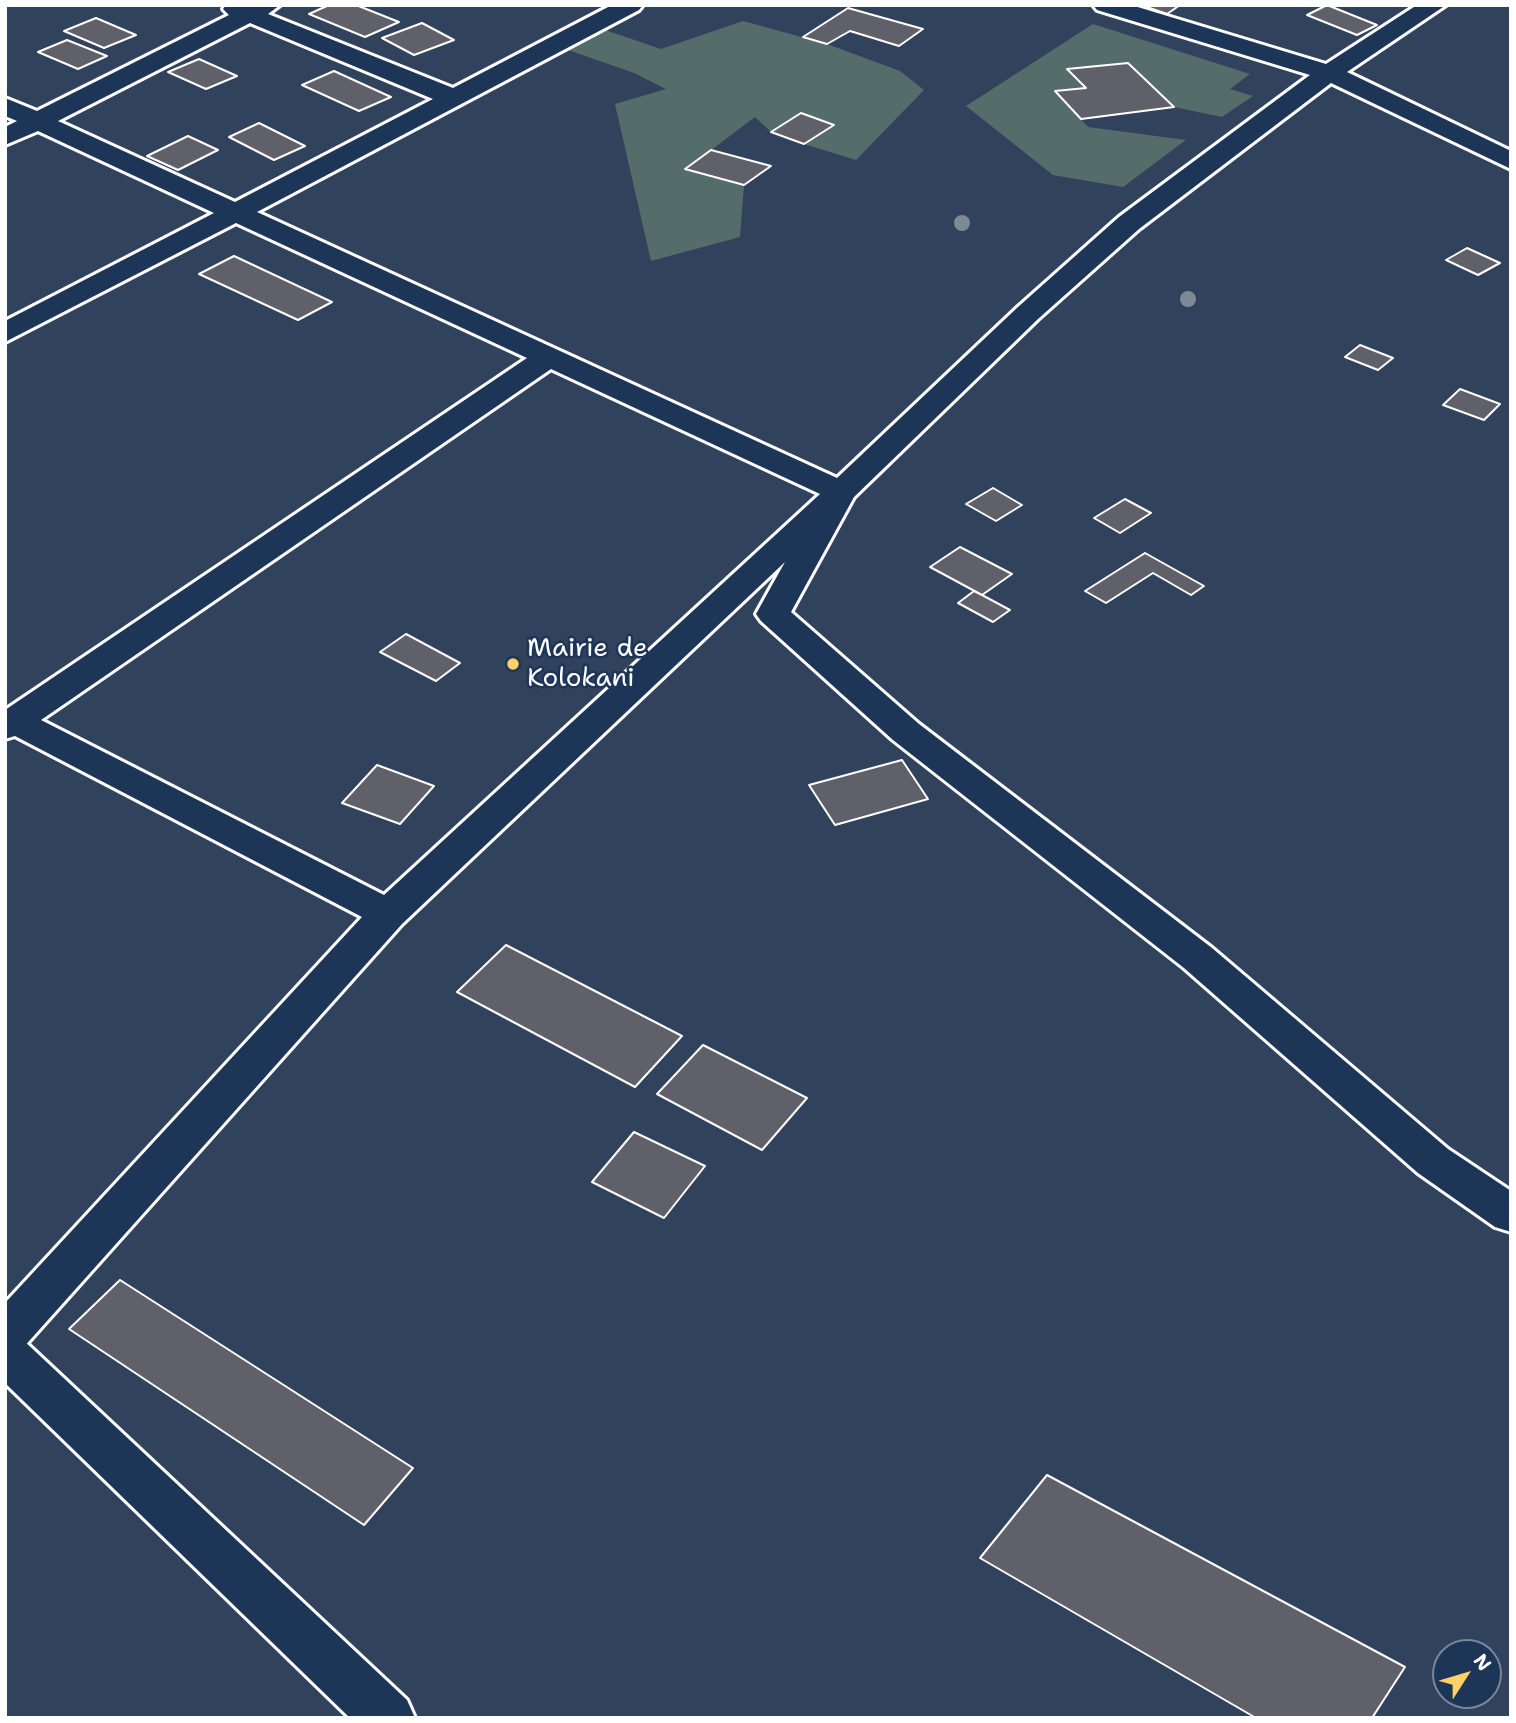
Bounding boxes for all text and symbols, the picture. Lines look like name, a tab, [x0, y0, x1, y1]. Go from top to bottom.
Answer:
place label: Mairie de Kolokani	[527, 633, 648, 694]
marker: Mairie de Kolokani	[505, 656, 521, 672]
north arrow	[1432, 1639, 1502, 1709]
text: N	[1468, 1649, 1497, 1676]

